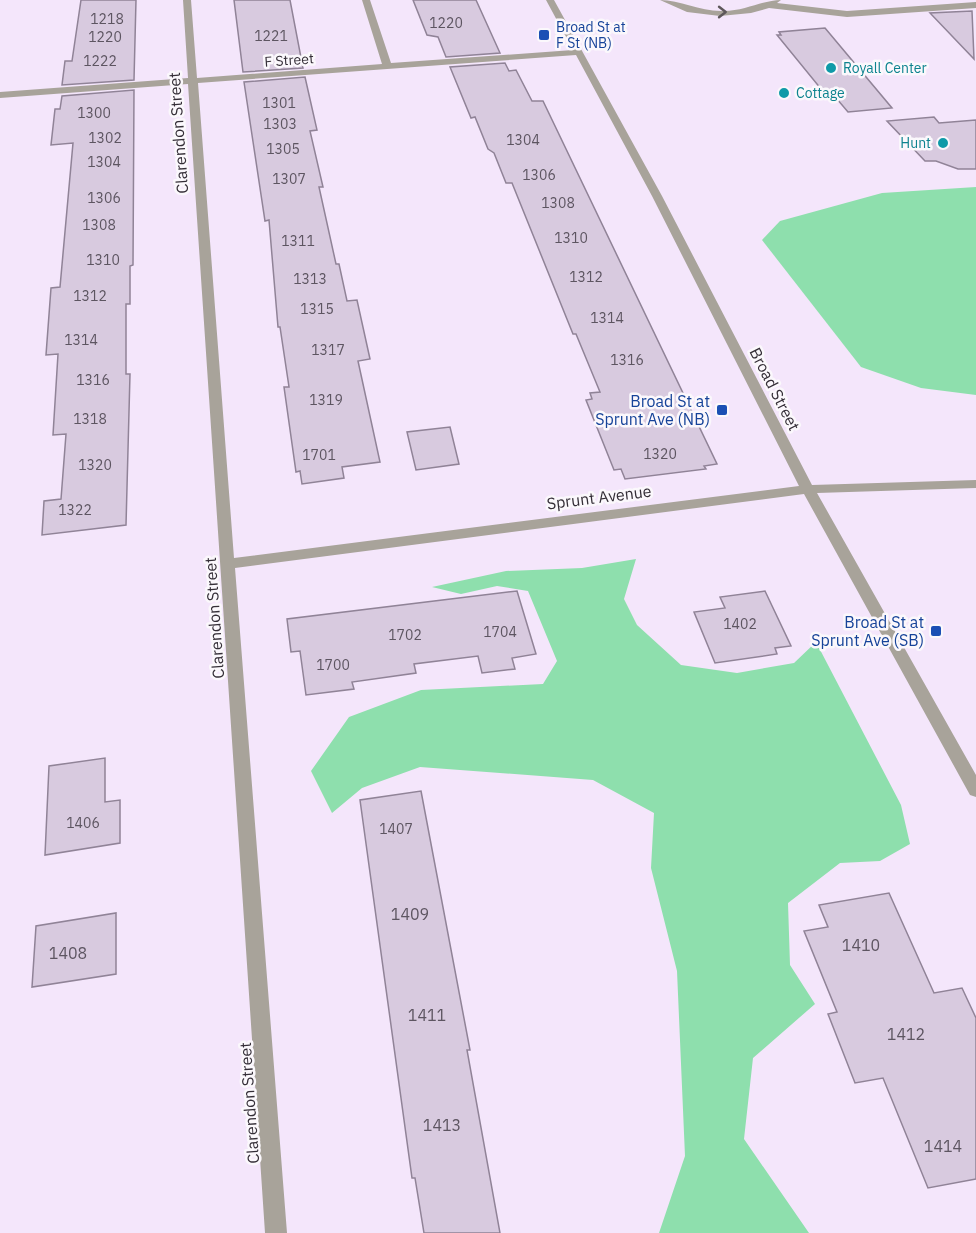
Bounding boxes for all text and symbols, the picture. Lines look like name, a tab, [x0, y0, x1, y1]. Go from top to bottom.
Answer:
one-way arrow	[717, 6, 726, 18]
house number: 1218	[90, 10, 124, 28]
house number: 1220	[429, 14, 463, 32]
place label: Broad St at F St (NB)	[556, 18, 626, 52]
house number: 1221	[254, 27, 288, 45]
house number: 1220	[88, 28, 122, 46]
marker: Broad St at F St (NB)	[537, 28, 551, 42]
street label: F Street	[264, 49, 314, 71]
house number: 1222	[83, 52, 117, 70]
place label: Royall Center	[843, 59, 927, 77]
marker: Royall Center	[824, 61, 838, 75]
street label: Clarendon Street	[164, 72, 192, 194]
place label: Cottage	[796, 84, 845, 102]
marker: Cottage	[777, 86, 791, 100]
house number: 1301	[262, 94, 296, 112]
house number: 1300	[77, 104, 111, 122]
house number: 1303	[263, 115, 297, 133]
house number: 1302	[88, 129, 122, 147]
house number: 1304	[506, 131, 540, 149]
place label: Hunt	[900, 134, 931, 152]
marker: Hunt	[936, 136, 950, 150]
house number: 1305	[266, 140, 300, 158]
house number: 1304	[87, 153, 121, 171]
house number: 1306	[522, 166, 556, 184]
house number: 1307	[272, 170, 306, 188]
house number: 1306	[87, 189, 121, 207]
house number: 1308	[541, 194, 575, 212]
house number: 1308	[82, 216, 116, 234]
house number: 1310	[554, 229, 588, 247]
house number: 1311	[281, 232, 315, 250]
house number: 1310	[86, 251, 120, 269]
house number: 1312	[569, 268, 603, 286]
house number: 1313	[293, 270, 327, 288]
house number: 1312	[73, 287, 107, 305]
house number: 1315	[300, 300, 334, 318]
house number: 1314	[590, 309, 624, 327]
house number: 1314	[64, 331, 98, 349]
house number: 1317	[311, 341, 345, 359]
street label: Broad Street	[746, 344, 804, 434]
house number: 1316	[610, 351, 644, 369]
house number: 1316	[76, 371, 110, 389]
house number: 1319	[309, 391, 343, 409]
place label: Broad St at Sprunt Ave (NB)	[595, 391, 710, 429]
marker: Broad St at Sprunt Ave (NB)	[715, 403, 729, 417]
house number: 1318	[73, 410, 107, 428]
house number: 1320	[643, 445, 677, 463]
house number: 1701	[302, 446, 336, 464]
house number: 1320	[78, 456, 112, 474]
street label: Sprunt Avenue	[545, 481, 653, 513]
house number: 1322	[58, 501, 92, 519]
street label: Clarendon Street	[200, 557, 228, 679]
place label: Broad St at Sprunt Ave (SB)	[811, 612, 924, 650]
house number: 1402	[723, 615, 757, 633]
house number: 1704	[483, 623, 517, 641]
marker: Broad St at Sprunt Ave (SB)	[929, 624, 943, 638]
house number: 1702	[388, 626, 422, 644]
house number: 1700	[316, 656, 350, 674]
house number: 1406	[66, 814, 100, 832]
house number: 1407	[379, 820, 413, 838]
house number: 1409	[391, 904, 429, 924]
house number: 1410	[842, 935, 880, 955]
house number: 1408	[49, 943, 87, 963]
house number: 1411	[408, 1005, 446, 1025]
house number: 1412	[887, 1024, 925, 1044]
street label: Clarendon Street	[235, 1042, 263, 1164]
house number: 1413	[423, 1115, 461, 1135]
house number: 1414	[924, 1136, 962, 1156]

